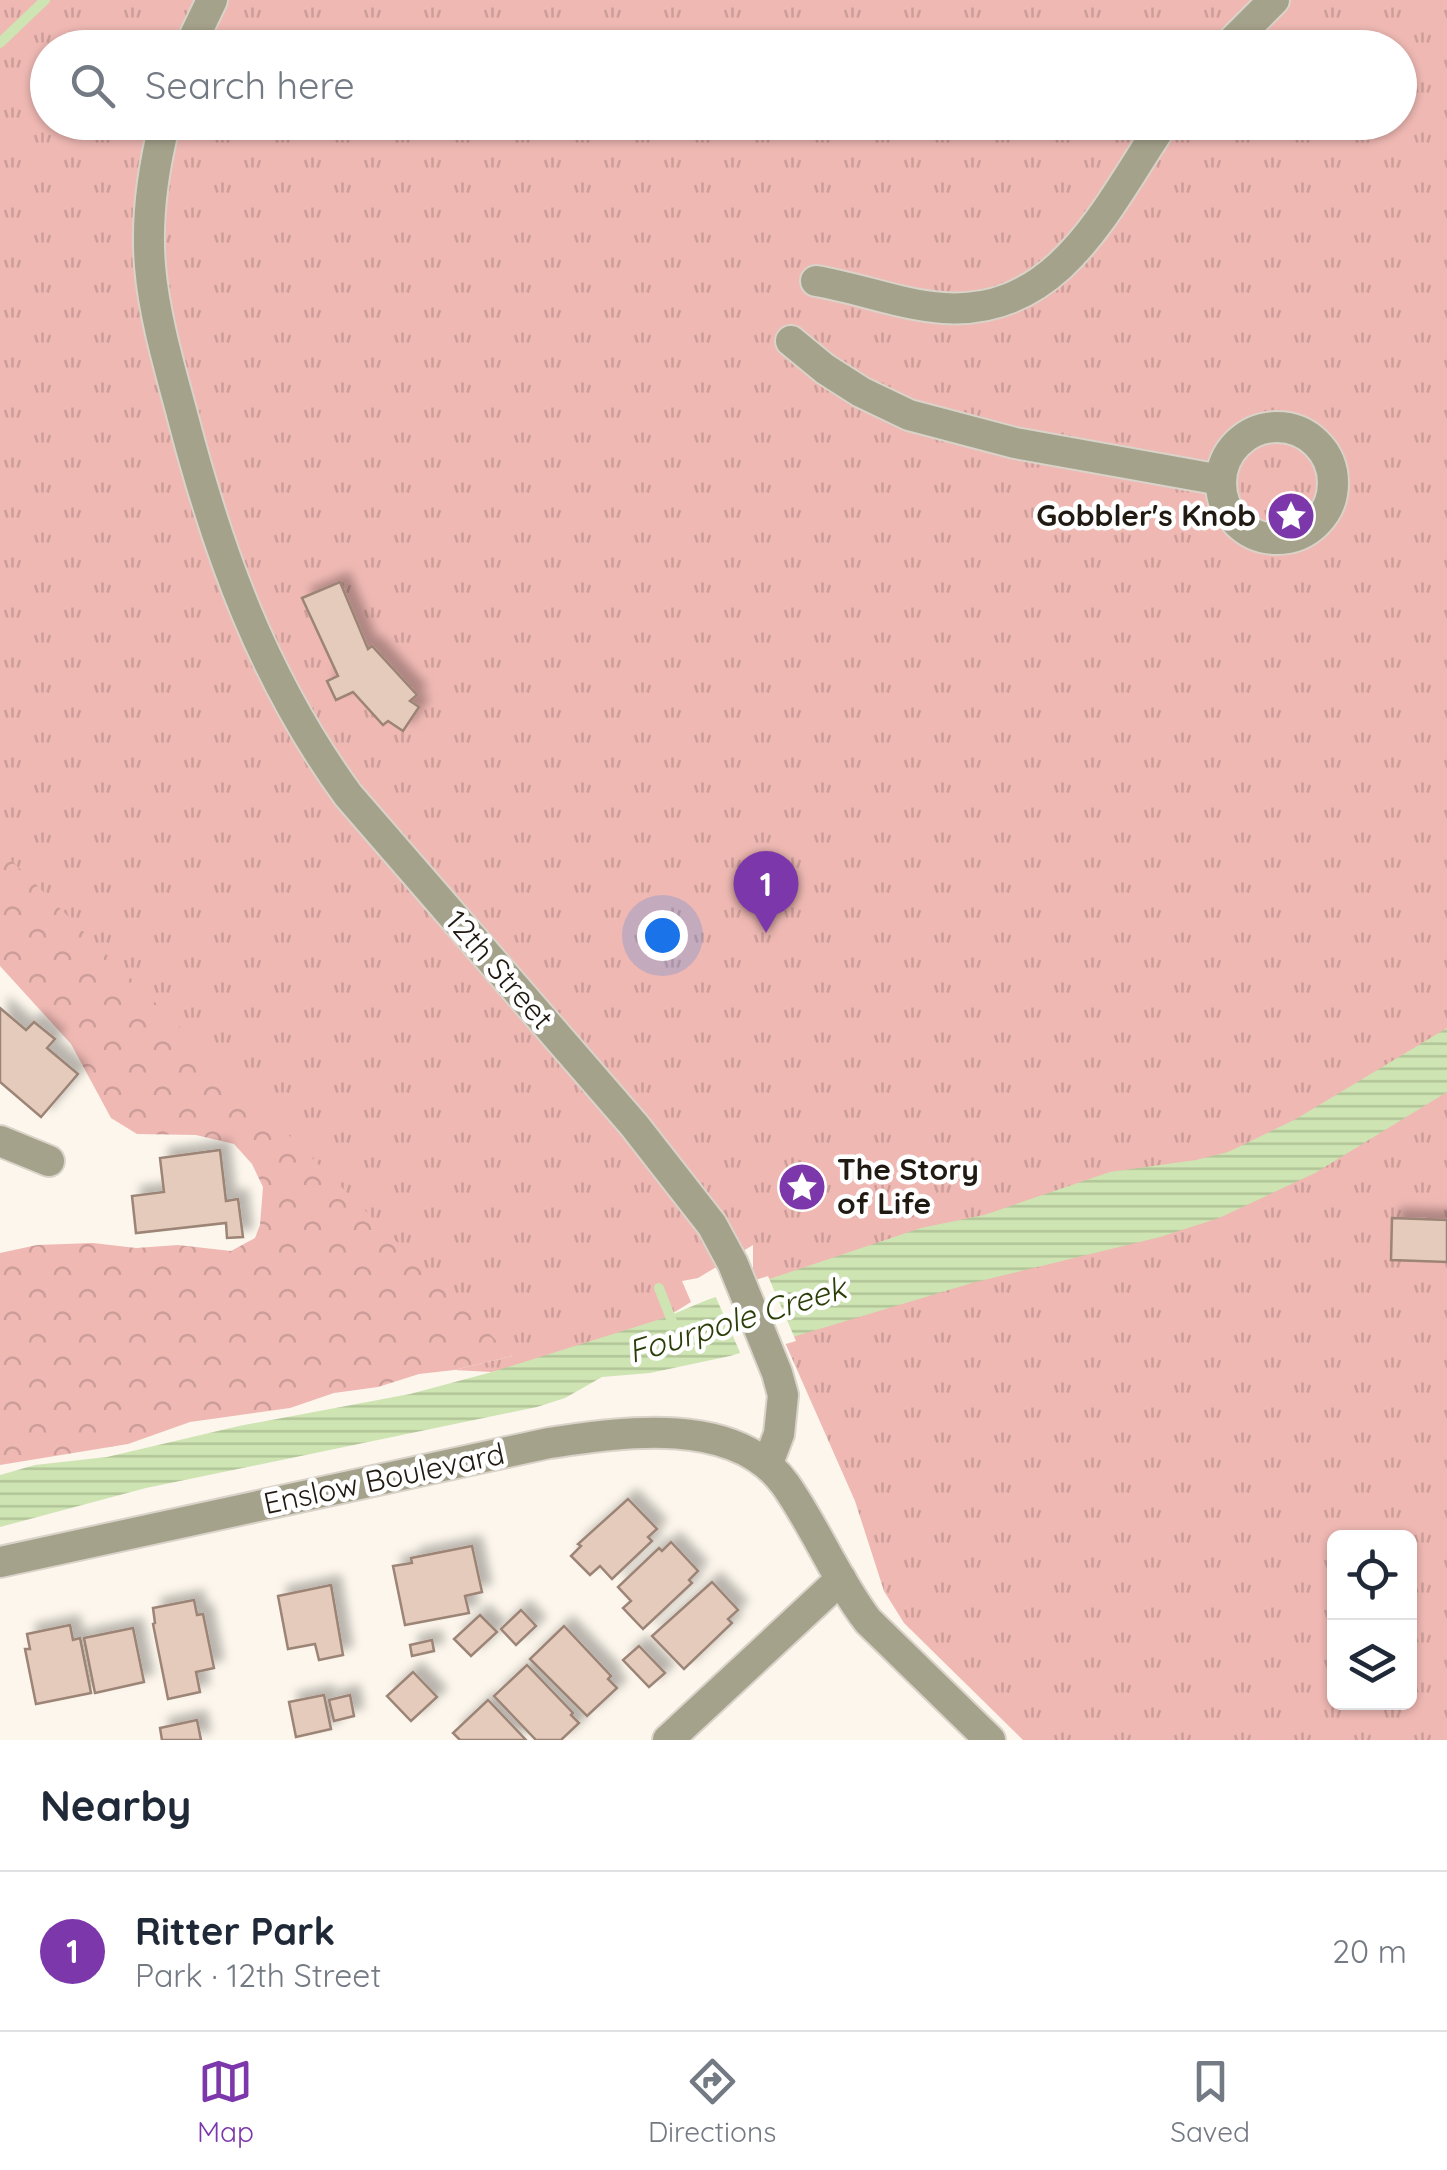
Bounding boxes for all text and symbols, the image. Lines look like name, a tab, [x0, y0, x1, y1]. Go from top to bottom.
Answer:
search box	[30, 30, 1417, 140]
icon: search	[65, 58, 120, 113]
text: Search here	[145, 61, 355, 109]
place icon: Gobbler's Knob	[1265, 490, 1317, 542]
place label: Gobbler's Knob	[1036, 496, 1256, 534]
pin: 1	[734, 850, 798, 933]
street label: 12th Street	[438, 902, 562, 1037]
your location	[637, 910, 688, 961]
place label: The Story of Life	[837, 1150, 979, 1222]
place icon: The Story of Life	[776, 1161, 828, 1213]
water label: Fourpole Creek	[623, 1266, 853, 1371]
street label: Enslow Boulevard	[260, 1434, 508, 1522]
map controls	[1327, 1530, 1417, 1710]
button: locate	[1327, 1530, 1417, 1620]
button: layers	[1327, 1620, 1417, 1710]
text: Nearby	[40, 1779, 191, 1832]
text: Ritter Park	[135, 1907, 335, 1955]
text: 1	[66, 1931, 79, 1971]
text: 20 m	[1332, 1931, 1407, 1971]
text: Park · 12th Street	[135, 1955, 381, 1995]
tab: Map	[197, 2054, 254, 2149]
tab: Directions	[648, 2054, 776, 2149]
tab: Saved	[1170, 2054, 1250, 2149]

